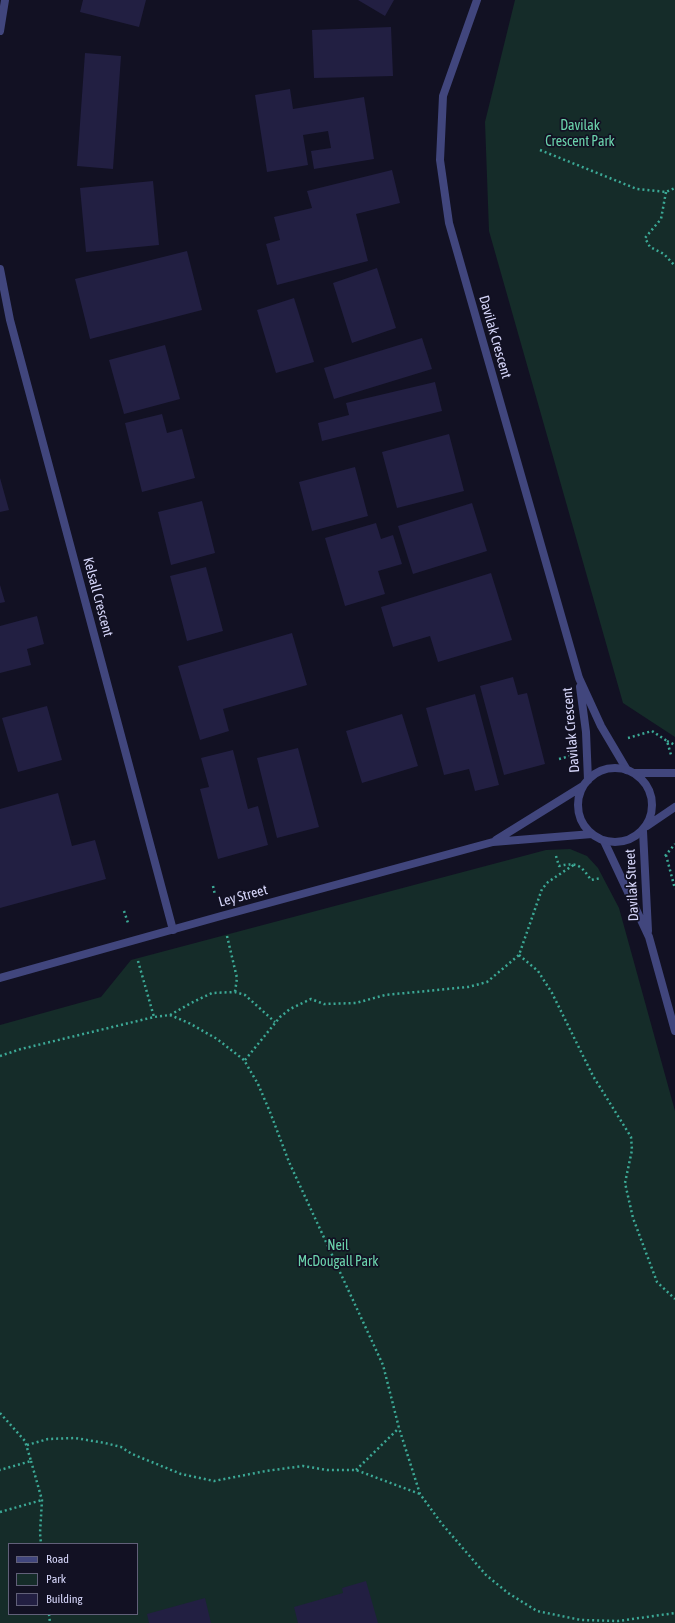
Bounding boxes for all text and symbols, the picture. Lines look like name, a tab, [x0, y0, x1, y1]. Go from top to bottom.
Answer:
park label: Davilak Crescent Park	[545, 118, 615, 150]
street label: Davilak Crescent	[475, 293, 515, 381]
street label: Kelsall Crescent	[79, 555, 117, 639]
street label: Davilak Crescent	[559, 687, 583, 773]
street label: Davilak Street	[622, 848, 642, 922]
street label: Ley Street	[217, 881, 269, 911]
park label: Neil McDougall Park	[298, 1238, 378, 1270]
legend	[8, 1543, 138, 1615]
text: Road	[46, 1552, 69, 1566]
text: Park	[46, 1572, 66, 1586]
text: Building	[46, 1592, 83, 1606]

